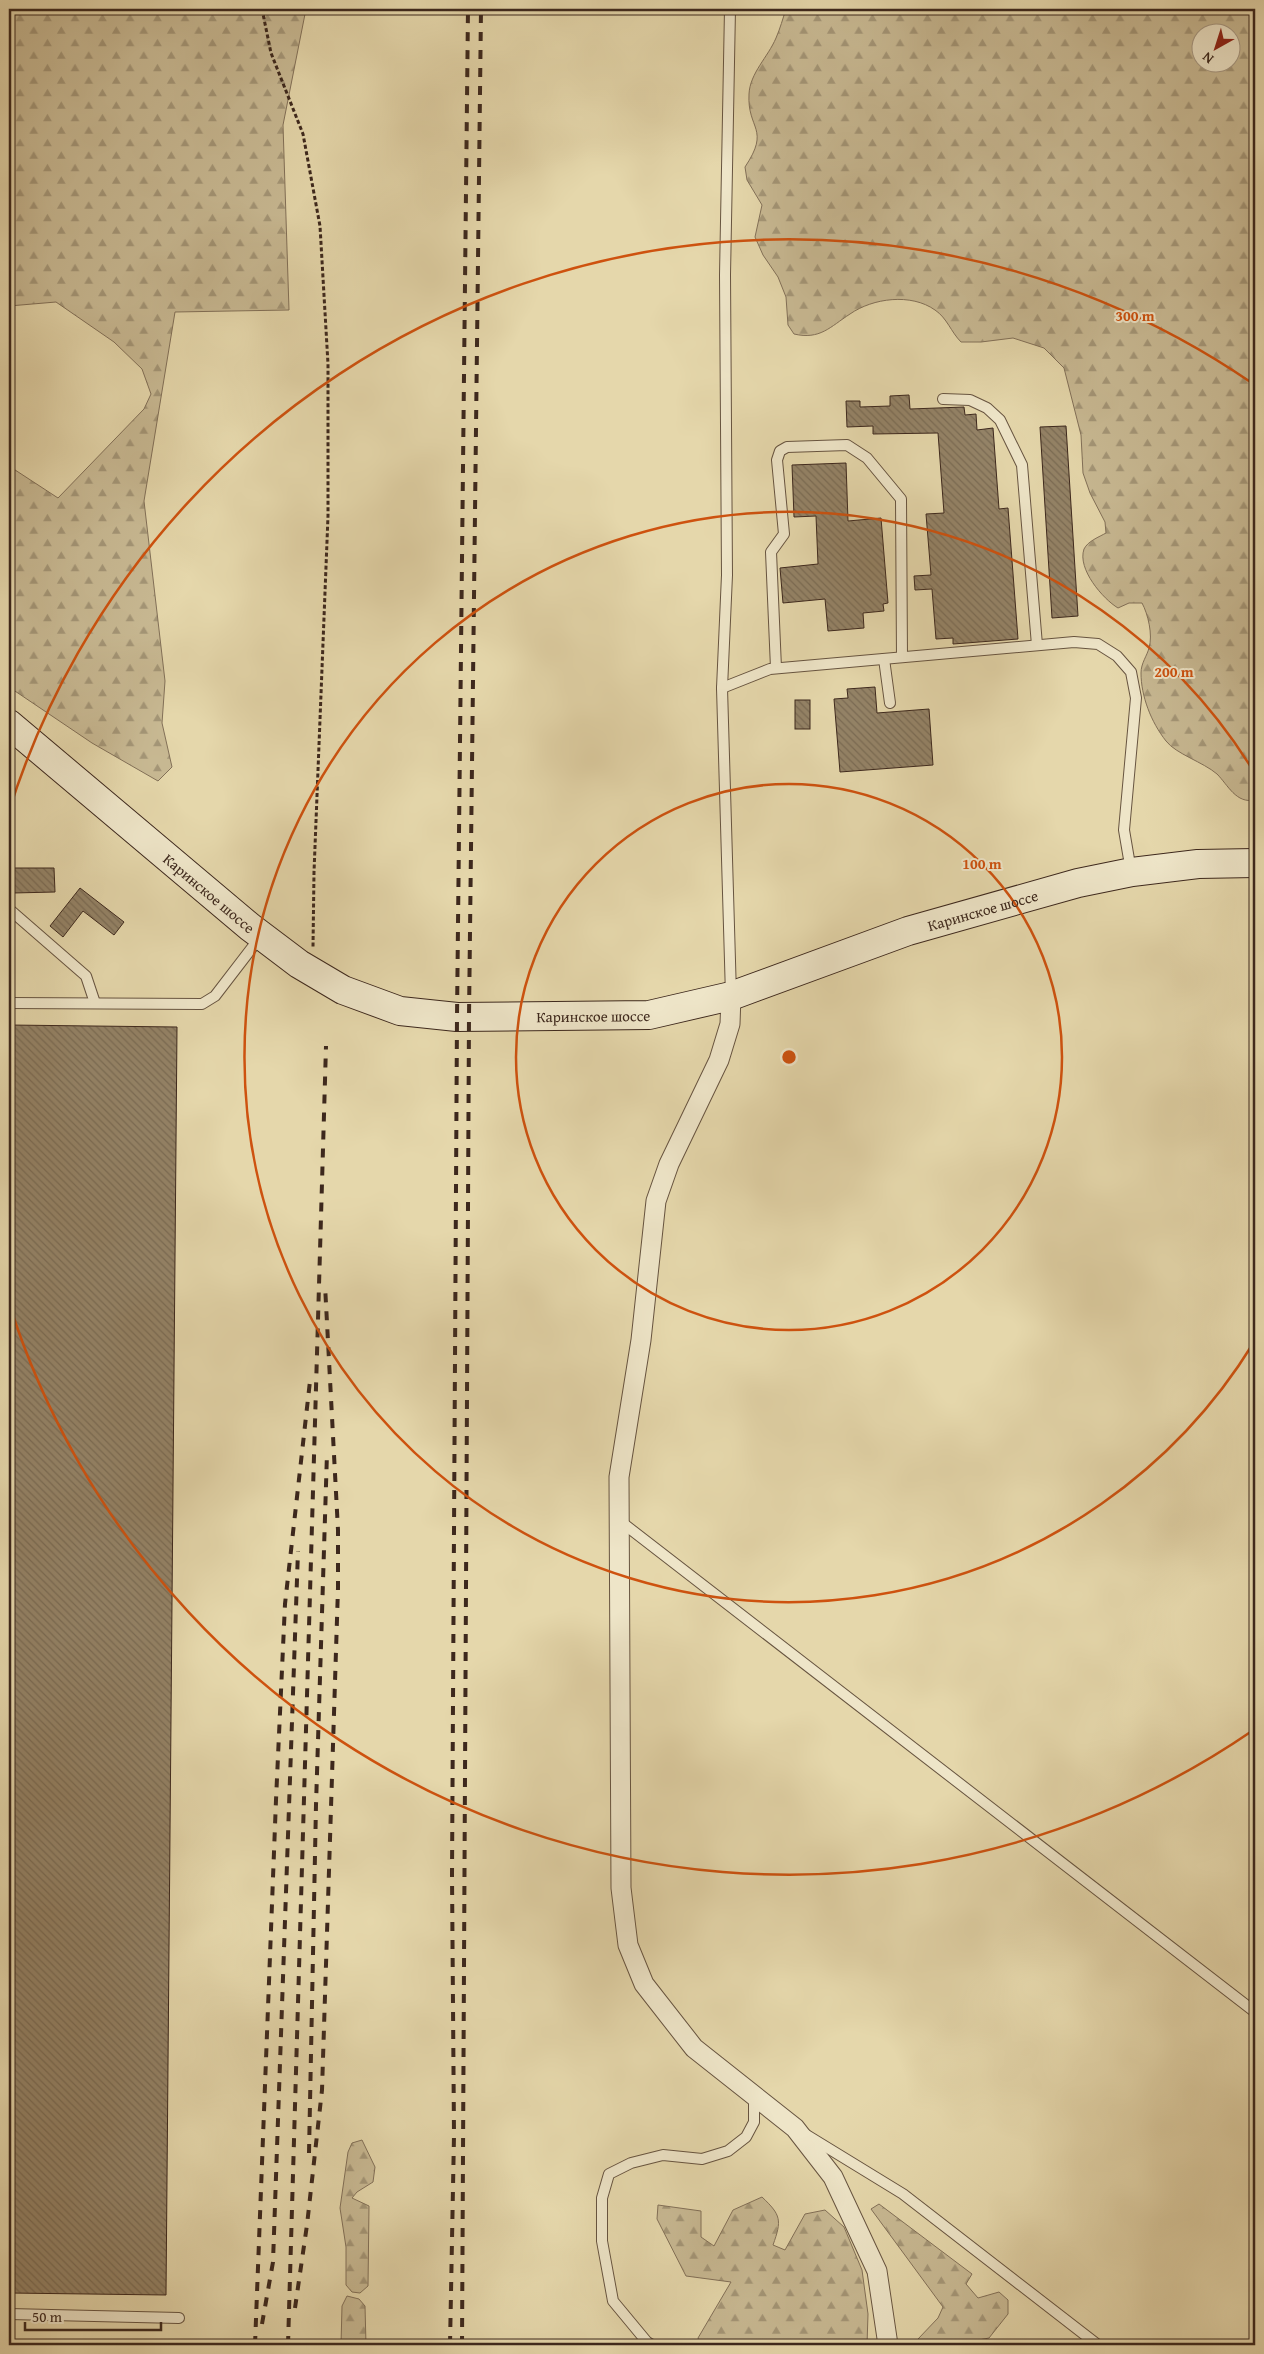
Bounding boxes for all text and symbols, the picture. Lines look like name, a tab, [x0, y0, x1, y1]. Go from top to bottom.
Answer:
north arrow	[1192, 22, 1242, 72]
text: N	[1197, 47, 1218, 69]
text: 300 m	[1115, 305, 1155, 326]
text: 200 m	[1154, 661, 1194, 682]
street label: Каринское шоссе	[159, 848, 259, 938]
text: 100 m	[962, 853, 1002, 874]
street label: Каринское шоссе	[925, 884, 1040, 936]
street label: Каринское шоссе	[536, 1004, 650, 1027]
centre of rings	[780, 1048, 798, 1066]
scale bar	[25, 2299, 161, 2331]
text: 50 m	[32, 2306, 63, 2327]

